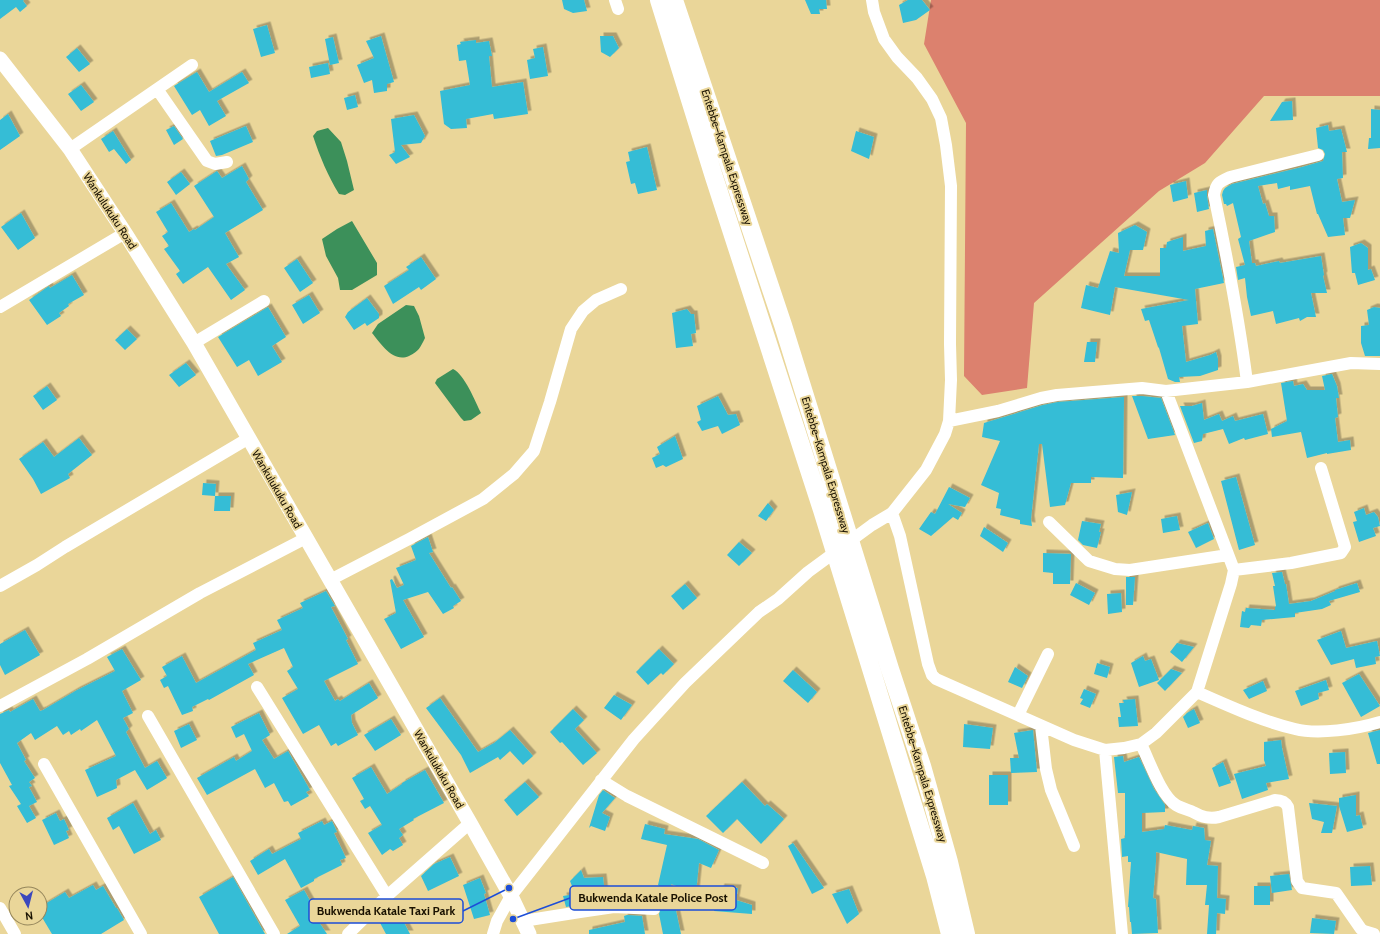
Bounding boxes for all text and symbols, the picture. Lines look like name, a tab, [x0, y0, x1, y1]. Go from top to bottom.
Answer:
street label: Entebbe–Kampala Expressway	[698, 87, 756, 227]
street label: Wankulukuku Road	[80, 170, 140, 252]
street label: Entebbe–Kampala Expressway	[799, 395, 854, 535]
street label: Wankulukuku Road	[249, 447, 305, 531]
street label: Entebbe–Kampala Expressway	[896, 704, 951, 844]
street label: Wankulukuku Road	[411, 727, 467, 811]
north arrow	[8, 886, 48, 926]
callout: Bukwenda Katale Police Post	[570, 886, 736, 910]
text: Bukwenda Katale Police Post	[578, 890, 728, 905]
callout: Bukwenda Katale Taxi Park	[309, 899, 463, 923]
text: Bukwenda Katale Taxi Park	[317, 903, 455, 918]
text: N	[25, 909, 34, 923]

